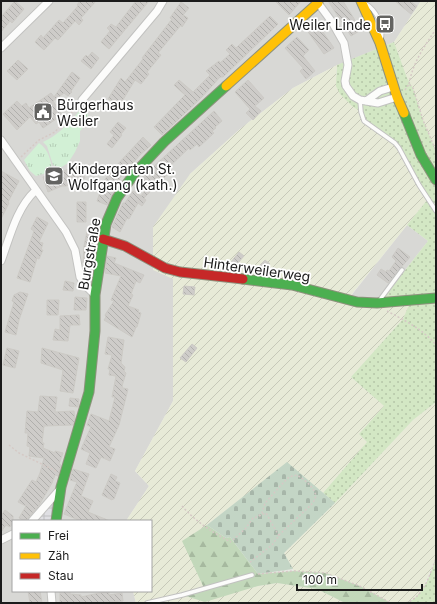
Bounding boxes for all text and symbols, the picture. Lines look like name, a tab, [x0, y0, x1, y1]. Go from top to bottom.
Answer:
bus stop icon: Weiler Linde	[374, 13, 396, 35]
place label: Weiler Linde	[289, 16, 371, 33]
place label: Bürgerhaus Weiler	[57, 96, 134, 129]
public building icon: Bürgerhaus Weiler	[32, 101, 54, 123]
place label: Kindergarten St. Wolfgang (kath.)	[68, 160, 178, 193]
school or university icon: Kindergarten St. Wolfgang (kath.)	[43, 165, 65, 187]
street label: Burgstraße	[74, 217, 104, 291]
street label: Hinterweilerweg	[202, 253, 312, 285]
legend	[12, 520, 152, 592]
text: Frei	[48, 528, 69, 543]
text: Zäh	[48, 548, 69, 563]
scale bar	[297, 566, 422, 592]
text: Stau	[48, 568, 74, 583]
text: 100 m	[303, 572, 337, 587]

